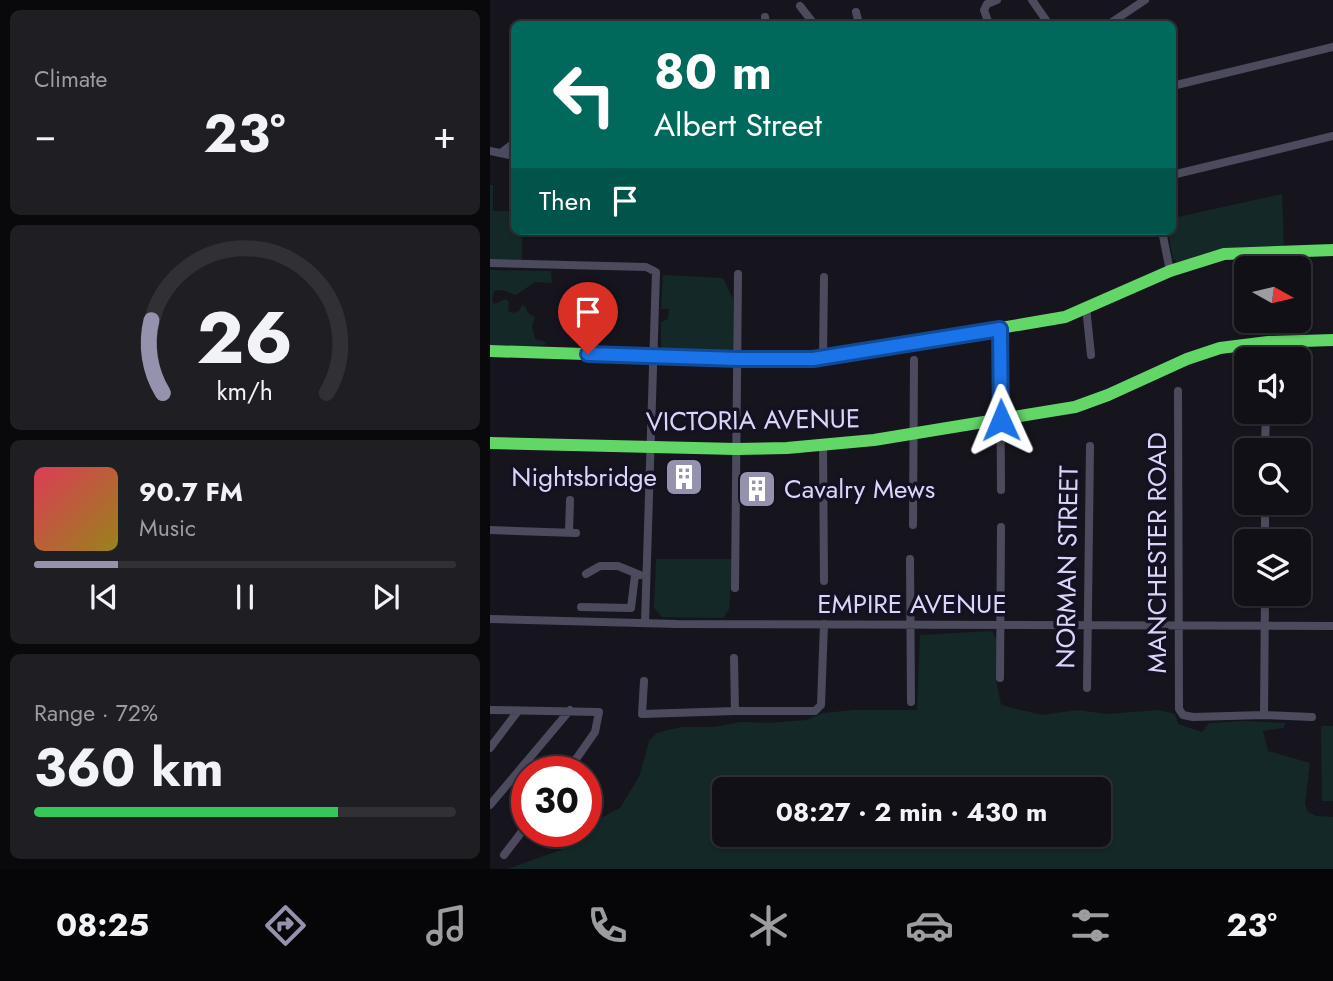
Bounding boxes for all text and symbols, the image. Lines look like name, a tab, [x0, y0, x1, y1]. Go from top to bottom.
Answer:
text: 80 m	[654, 37, 772, 107]
icon: left	[539, 49, 630, 140]
text: Climate	[34, 62, 107, 96]
text: 23°	[204, 96, 285, 172]
text: Albert Street	[654, 102, 822, 148]
text: −	[34, 107, 56, 162]
text: +	[433, 107, 456, 162]
text: Then	[539, 182, 592, 220]
icon: arrive	[606, 182, 644, 220]
north arrow	[1234, 256, 1311, 332]
map controls	[1234, 256, 1311, 606]
pin	[558, 282, 618, 354]
text: 26	[197, 286, 293, 391]
icon: arrive	[569, 293, 607, 331]
button: sound	[1234, 347, 1311, 424]
text: km/h	[217, 373, 273, 409]
position arrow	[964, 383, 1038, 457]
street label: VICTORIA AVENUE	[645, 399, 861, 441]
street label: MANCHESTER ROAD	[1138, 432, 1176, 674]
button: search	[1234, 438, 1311, 515]
building icon: Nightsbridge	[663, 456, 705, 498]
place label: Nightsbridge	[511, 458, 657, 496]
street label: NORMAN STREET	[1046, 465, 1088, 669]
building icon: Cavalry Mews	[736, 468, 778, 510]
place label: Cavalry Mews	[784, 470, 935, 508]
text: 90.7 FM	[139, 473, 243, 511]
text: Music	[139, 511, 196, 545]
button: layers	[1234, 529, 1311, 606]
icon: previous	[85, 578, 123, 616]
icon: pause	[226, 578, 264, 616]
icon: next	[367, 578, 405, 616]
street label: EMPIRE AVENUE	[817, 585, 1007, 623]
text: Range · 72%	[34, 696, 158, 730]
text: 360 km	[34, 730, 224, 806]
speed limit sign: 30	[511, 756, 602, 847]
text: 08:27 · 2 min · 430 m	[776, 793, 1047, 831]
icon: directions	[261, 901, 310, 950]
icon: music	[422, 901, 471, 950]
icon: phone	[583, 901, 632, 950]
icon: climate	[744, 901, 793, 950]
icon: car	[905, 901, 954, 950]
icon: filters	[1066, 901, 1115, 950]
text: 08:25	[56, 902, 149, 948]
text: 23°	[1227, 902, 1277, 948]

